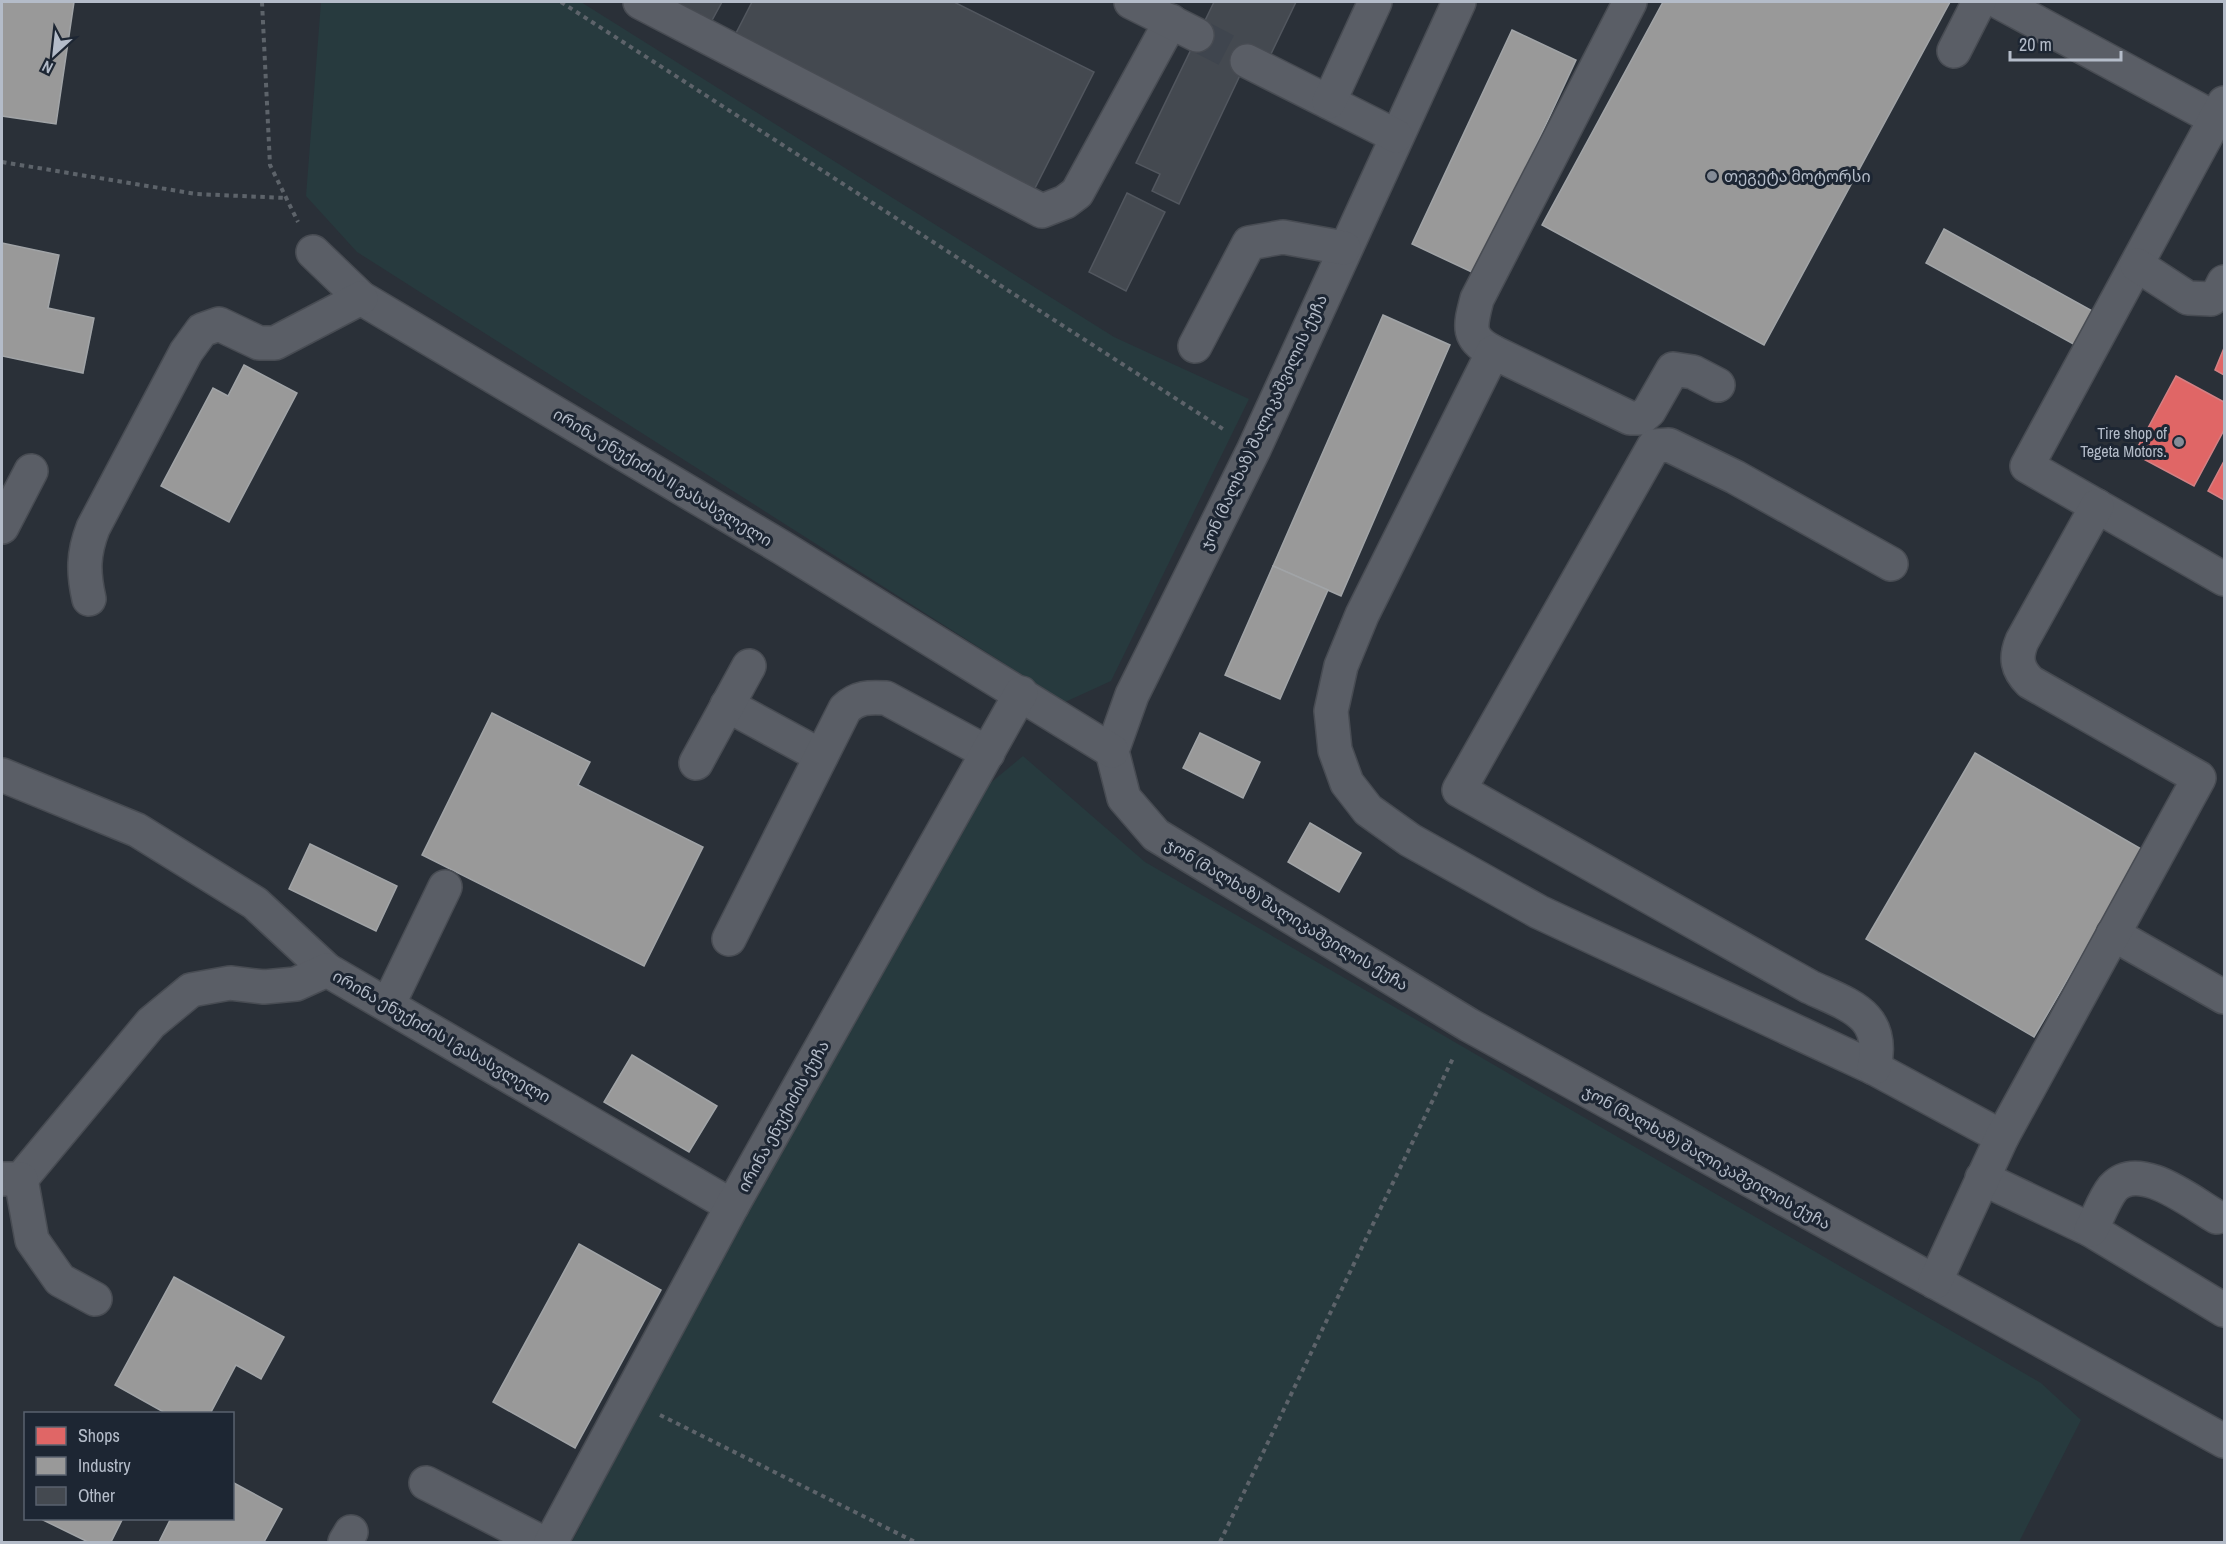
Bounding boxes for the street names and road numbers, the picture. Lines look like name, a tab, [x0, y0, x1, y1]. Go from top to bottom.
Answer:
street label: ჯონ (მალხაზ) შალიკაშვილის ქუჩა	[1194, 291, 1332, 553]
street label: ირინა ენუქიძის II გასასვლელი	[549, 403, 777, 551]
street label: ჯონ (მალხაზ) შალიკაშვილის ქუჩა	[1162, 833, 1412, 995]
street label: ირინა ენუქიძის I გასასვლელი	[329, 964, 555, 1108]
street label: ირინა ენუქიძის ქუჩა	[732, 1036, 834, 1196]
street label: ჯონ (მალხაზ) შალიკაშვილის ქუჩა	[1579, 1080, 1835, 1234]

